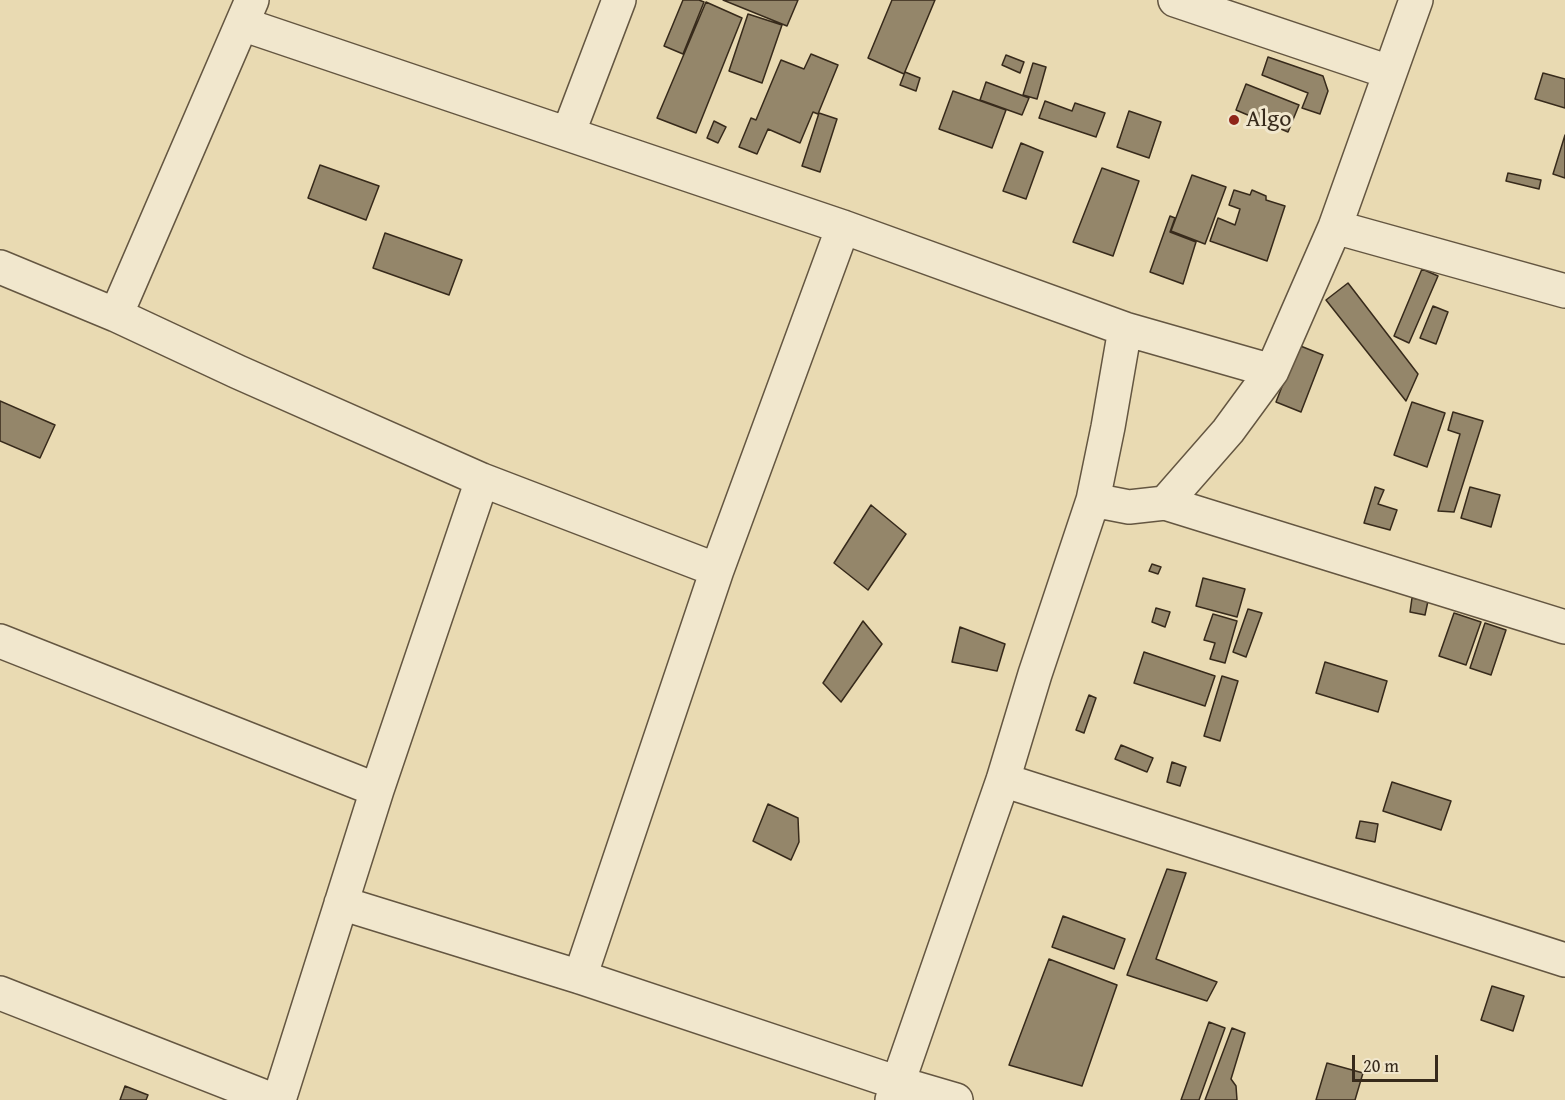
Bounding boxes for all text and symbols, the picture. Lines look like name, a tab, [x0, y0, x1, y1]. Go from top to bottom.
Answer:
place label: Algo	[1246, 106, 1291, 134]
marker: Algo	[1227, 113, 1241, 127]
scale bar	[1355, 1043, 1440, 1081]
text: 20 m	[1363, 1052, 1399, 1079]

